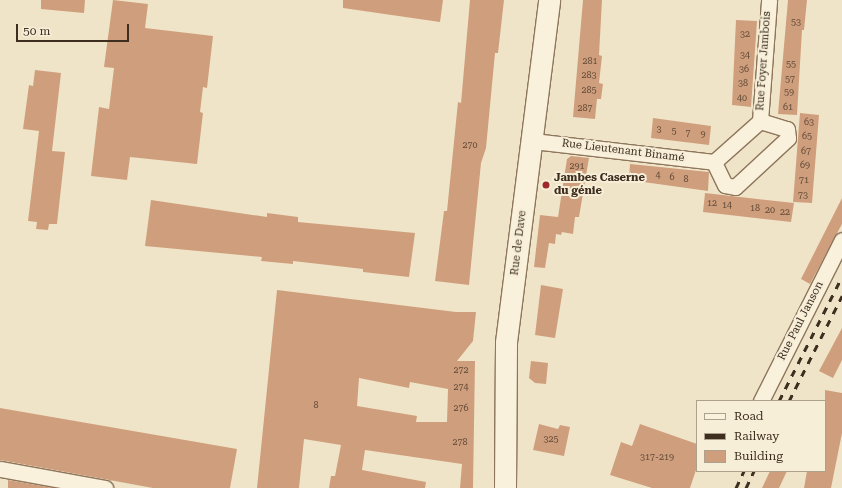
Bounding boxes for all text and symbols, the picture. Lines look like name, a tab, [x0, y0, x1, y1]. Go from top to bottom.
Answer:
street label: Rue Foyer Jambois	[754, 11, 774, 111]
scale bar	[18, 16, 131, 42]
house number: 53	[791, 17, 801, 27]
text: 50 m	[23, 24, 50, 38]
house number: 32	[740, 29, 750, 39]
house number: 34	[740, 50, 750, 60]
house number: 281	[582, 56, 598, 66]
house number: 55	[786, 59, 796, 69]
house number: 36	[739, 64, 749, 74]
house number: 283	[581, 70, 597, 80]
house number: 57	[785, 74, 795, 84]
house number: 38	[738, 78, 748, 88]
house number: 285	[581, 85, 597, 95]
house number: 59	[784, 87, 794, 97]
house number: 40	[737, 93, 747, 103]
house number: 61	[783, 102, 793, 112]
house number: 287	[577, 103, 593, 113]
house number: 63	[804, 117, 814, 127]
house number: 3	[656, 124, 662, 134]
house number: 5	[671, 126, 677, 136]
house number: 7	[685, 128, 691, 138]
house number: 9	[700, 129, 706, 139]
house number: 65	[802, 131, 812, 141]
street label: Rue Lieutenant Binamé	[561, 137, 685, 165]
house number: 270	[462, 140, 478, 150]
house number: 67	[801, 146, 811, 156]
house number: 69	[800, 160, 810, 170]
house number: 291	[569, 161, 585, 171]
house number: 4	[655, 170, 661, 180]
place label: Jambes Caserne du génie	[554, 172, 645, 198]
house number: 6	[669, 172, 675, 182]
house number: 8	[683, 174, 689, 184]
house number: 71	[799, 175, 809, 185]
marker: Jambes Caserne du génie	[541, 180, 551, 190]
house number: 73	[798, 190, 808, 200]
house number: 12	[707, 198, 717, 208]
house number: 14	[722, 200, 732, 210]
house number: 18	[750, 203, 760, 213]
house number: 20	[765, 205, 775, 215]
house number: 22	[780, 207, 790, 217]
street label: Rue de Dave	[508, 210, 530, 276]
street label: Rue Paul Janson	[775, 279, 827, 363]
house number: 272	[453, 365, 469, 375]
house number: 274	[453, 382, 469, 392]
house number: 8	[313, 400, 319, 410]
legend	[696, 400, 826, 472]
house number: 276	[453, 403, 469, 413]
text: Road	[734, 409, 763, 423]
text: Railway	[734, 429, 779, 443]
house number: 325	[543, 434, 559, 444]
house number: 278	[452, 437, 468, 447]
text: Building	[734, 449, 783, 463]
house number: 317-219	[640, 452, 674, 462]

